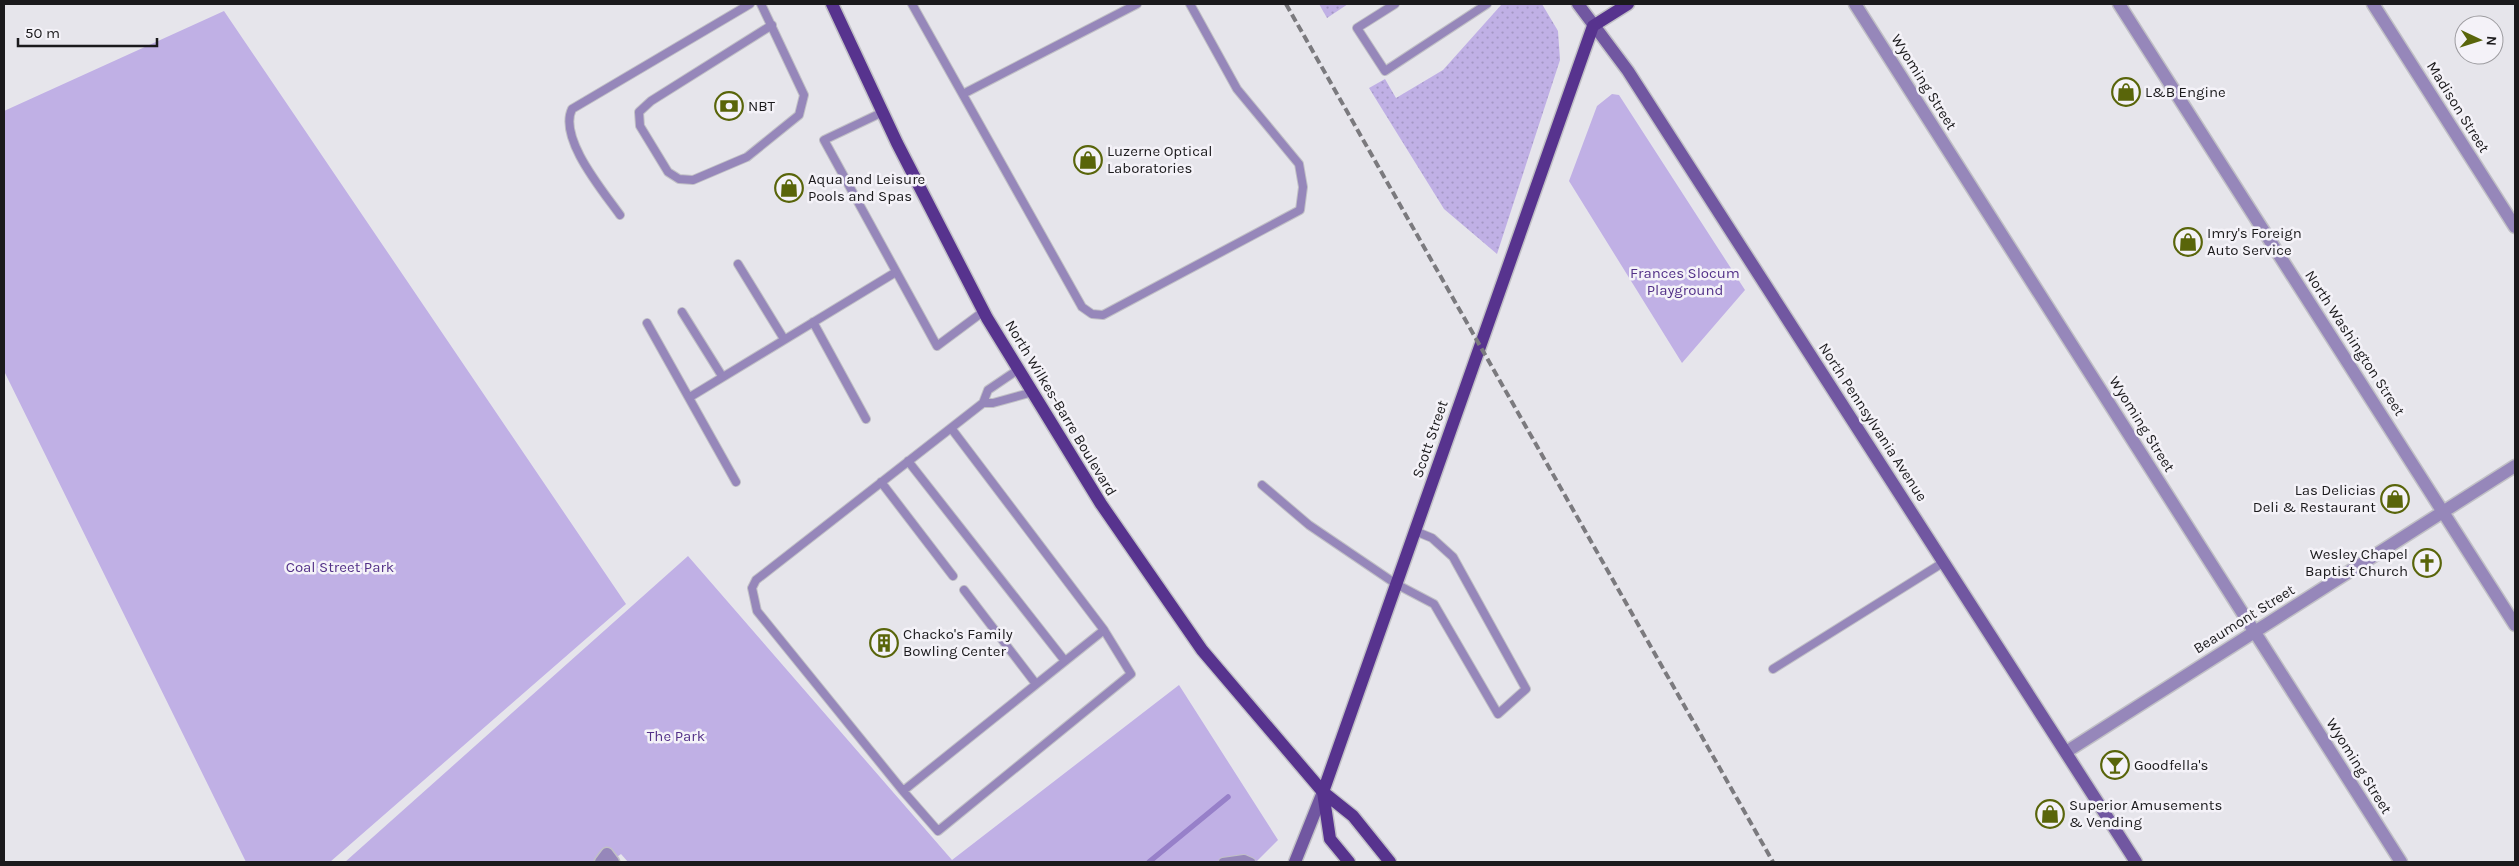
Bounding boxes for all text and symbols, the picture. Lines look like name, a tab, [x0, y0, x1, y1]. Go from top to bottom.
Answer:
scale bar	[18, 15, 156, 47]
north arrow	[2454, 15, 2504, 65]
text: 50 m	[25, 24, 60, 42]
street label: Wyoming Street	[1887, 31, 1961, 133]
text: N	[2483, 35, 2500, 46]
street label: Madison Street	[2423, 58, 2493, 156]
shop icon: L&B Engine	[2111, 77, 2141, 107]
place label: L&B Engine	[2145, 83, 2226, 101]
bank icon: NBT	[714, 91, 744, 121]
place label: NBT	[748, 97, 776, 115]
place label: Luzerne Optical Laboratories	[1107, 142, 1212, 177]
shop icon: Luzerne Optical Laboratories	[1073, 145, 1103, 175]
place label: Aqua and Leisure Pools and Spas	[808, 170, 925, 205]
shop icon: Aqua and Leisure Pools and Spas	[774, 173, 804, 203]
place label: Imry's Foreign Auto Service	[2207, 224, 2302, 259]
shop icon: Imry's Foreign Auto Service	[2173, 227, 2203, 257]
park label: Frances Slocum Playground	[1630, 264, 1740, 299]
street label: North Washington Street	[2301, 267, 2409, 419]
street label: North Wilkes-Barre Boulevard	[1001, 317, 1121, 499]
street label: North Pennsylvania Avenue	[1815, 339, 1931, 505]
street label: Wyoming Street	[2105, 373, 2179, 475]
street label: Scott Street	[1408, 397, 1452, 480]
place label: Las Delicias Deli & Restaurant	[2253, 481, 2376, 516]
shop icon: Las Delicias Deli & Restaurant	[2380, 484, 2410, 514]
place label: Wesley Chapel Baptist Church	[2305, 545, 2408, 580]
church icon: Wesley Chapel Baptist Church	[2412, 548, 2442, 578]
park label: Coal Street Park	[286, 558, 394, 576]
street label: Beaumont Street	[2190, 580, 2298, 657]
place label: Chacko's Family Bowling Center	[903, 625, 1013, 660]
building icon: Chacko's Family Bowling Center	[869, 628, 899, 658]
street label: Wyoming Street	[2322, 715, 2396, 817]
park label: The Park	[647, 727, 705, 745]
bar icon: Goodfella's	[2100, 750, 2130, 780]
place label: Goodfella's	[2134, 756, 2208, 774]
place label: Superior Amusements & Vending	[2069, 796, 2222, 831]
shop icon: Superior Amusements & Vending	[2035, 799, 2065, 829]

